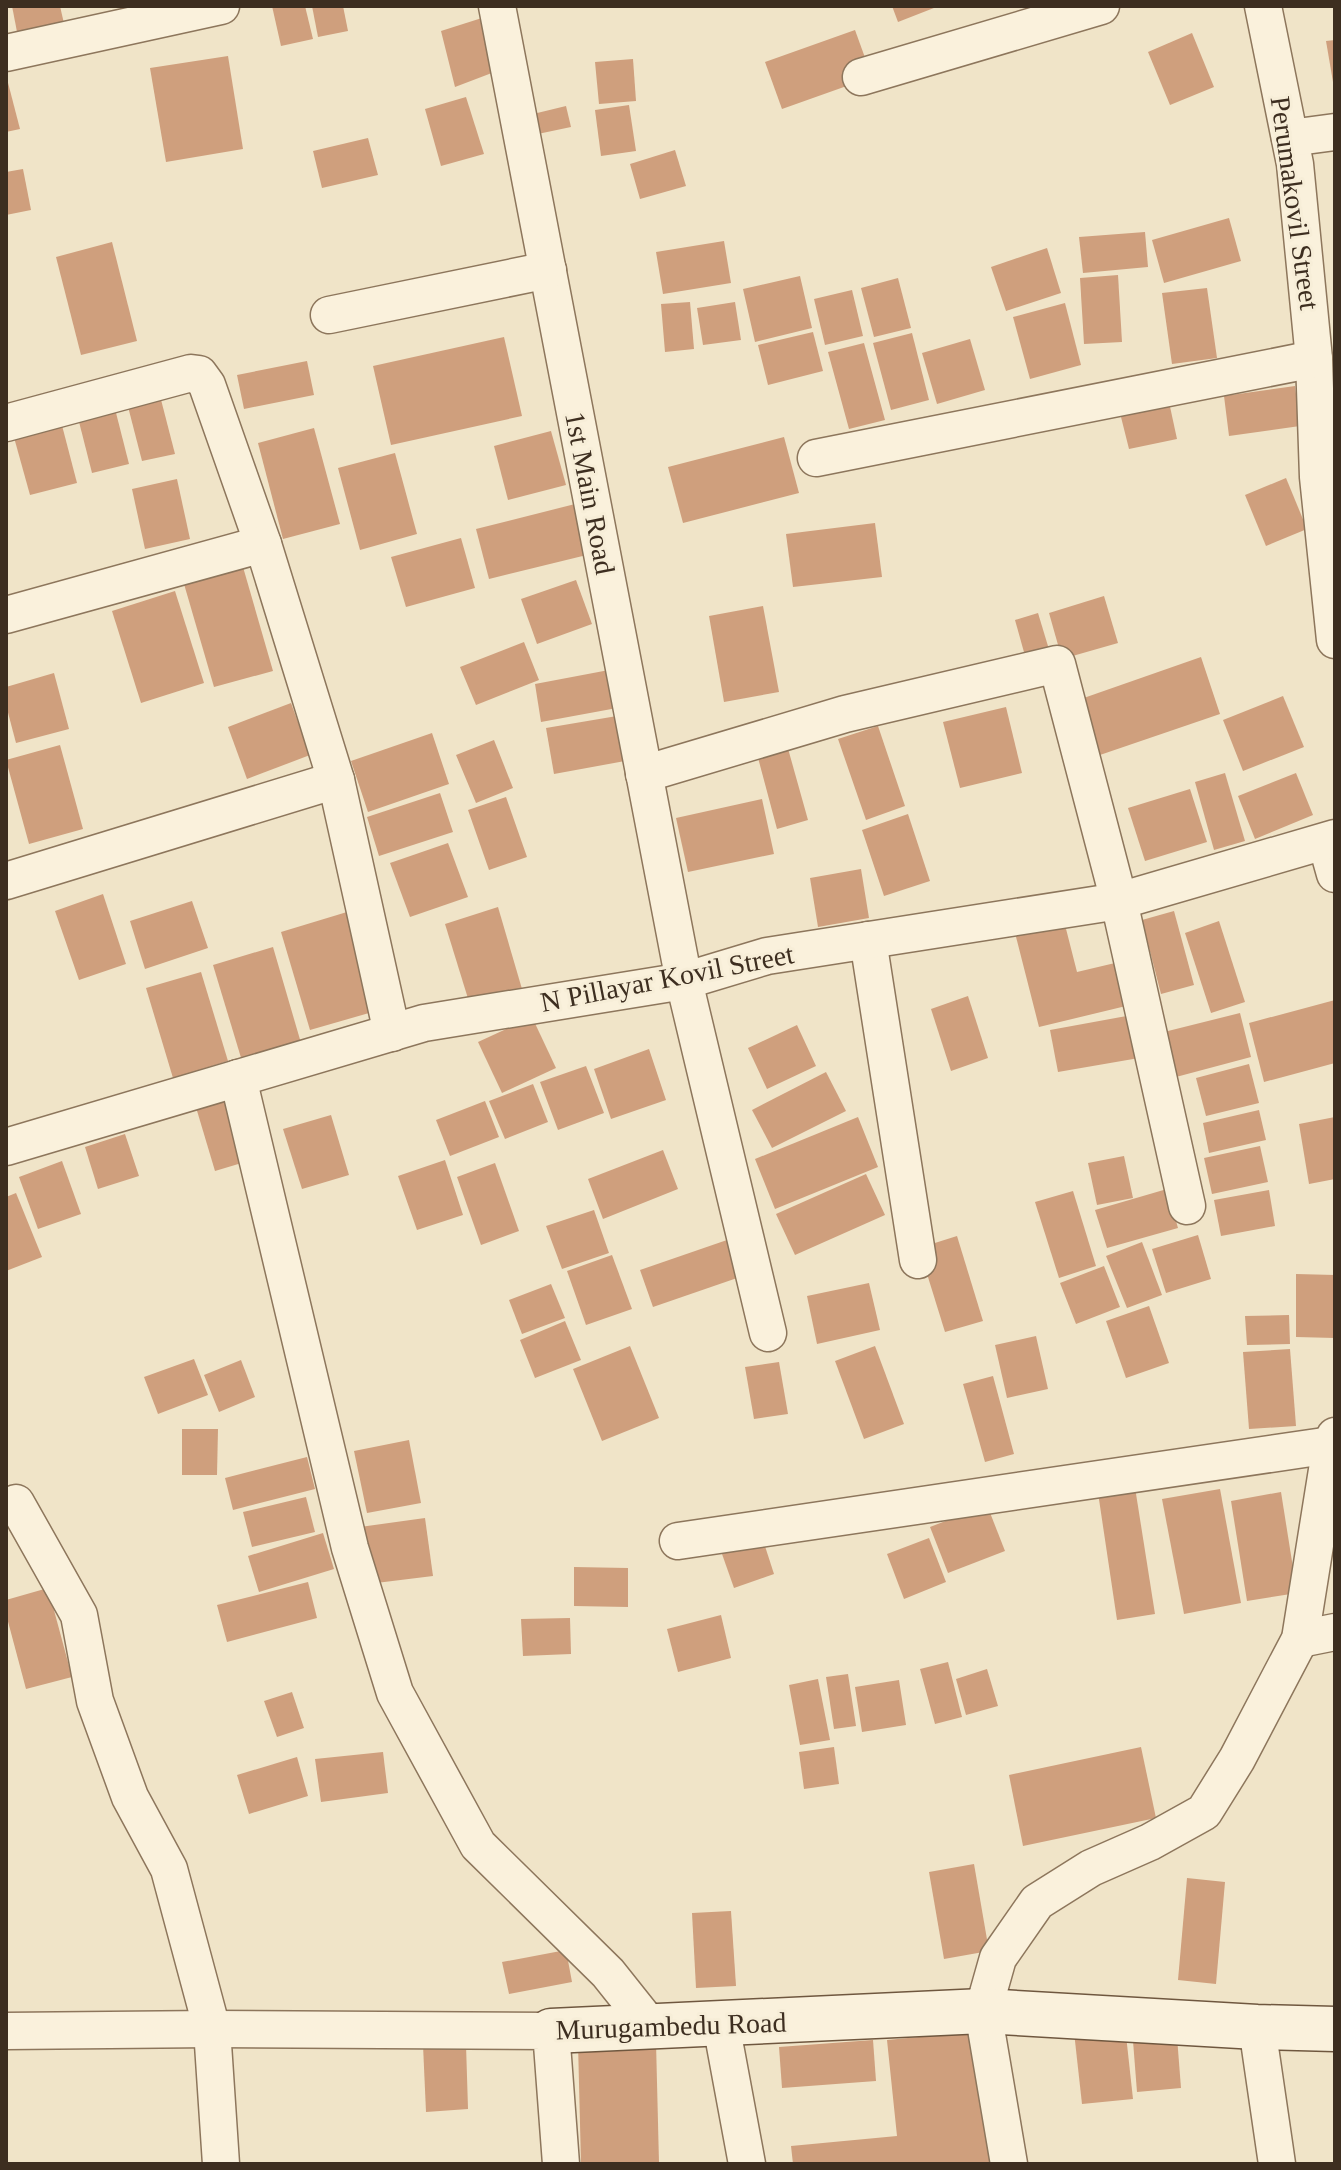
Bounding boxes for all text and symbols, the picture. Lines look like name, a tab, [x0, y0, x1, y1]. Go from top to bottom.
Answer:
street label: Perumakovil Street	[1265, 94, 1325, 312]
street label: 1st Main Road	[559, 409, 621, 577]
street label: N Pillayar Kovil Street	[538, 938, 797, 1018]
street label: Murugambedu Road	[555, 2006, 787, 2046]

